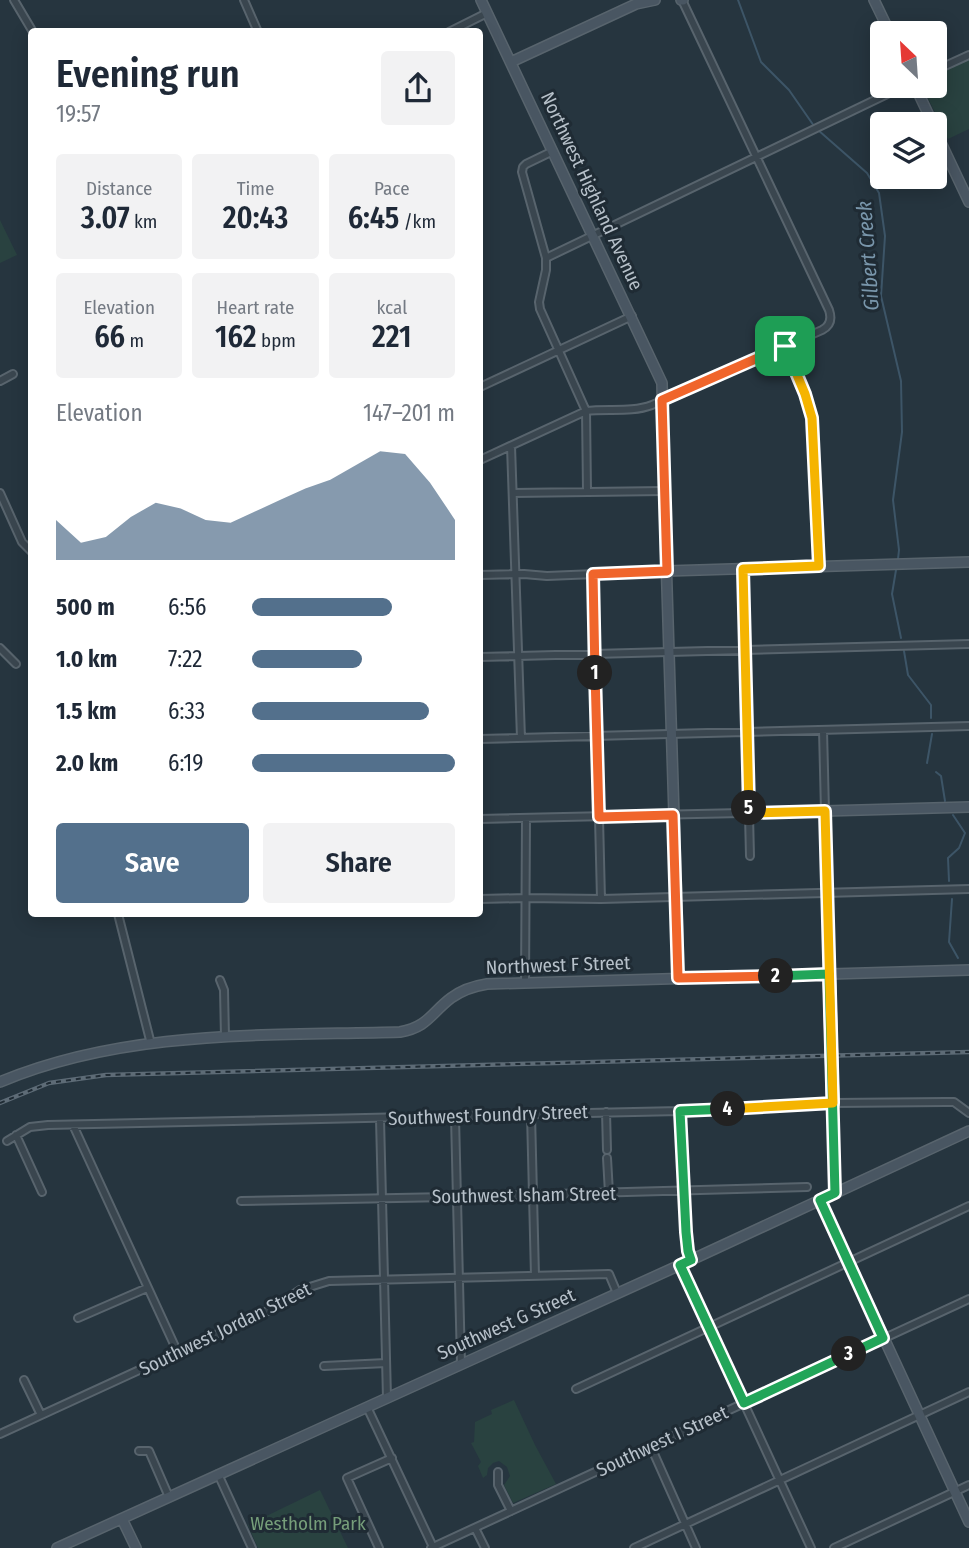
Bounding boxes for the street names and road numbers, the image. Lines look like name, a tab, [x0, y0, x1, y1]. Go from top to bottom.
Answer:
street label: Northwest Highland Avenue	[536, 88, 648, 294]
street label: Northwest F Street	[485, 951, 631, 979]
street label: Southwest Foundry Street	[388, 1100, 589, 1130]
street label: Southwest Isham Street	[432, 1182, 617, 1208]
street label: Southwest Jordan Street	[135, 1277, 315, 1381]
street label: Southwest G Street	[434, 1283, 579, 1365]
street label: Southwest I Street	[593, 1400, 732, 1482]

